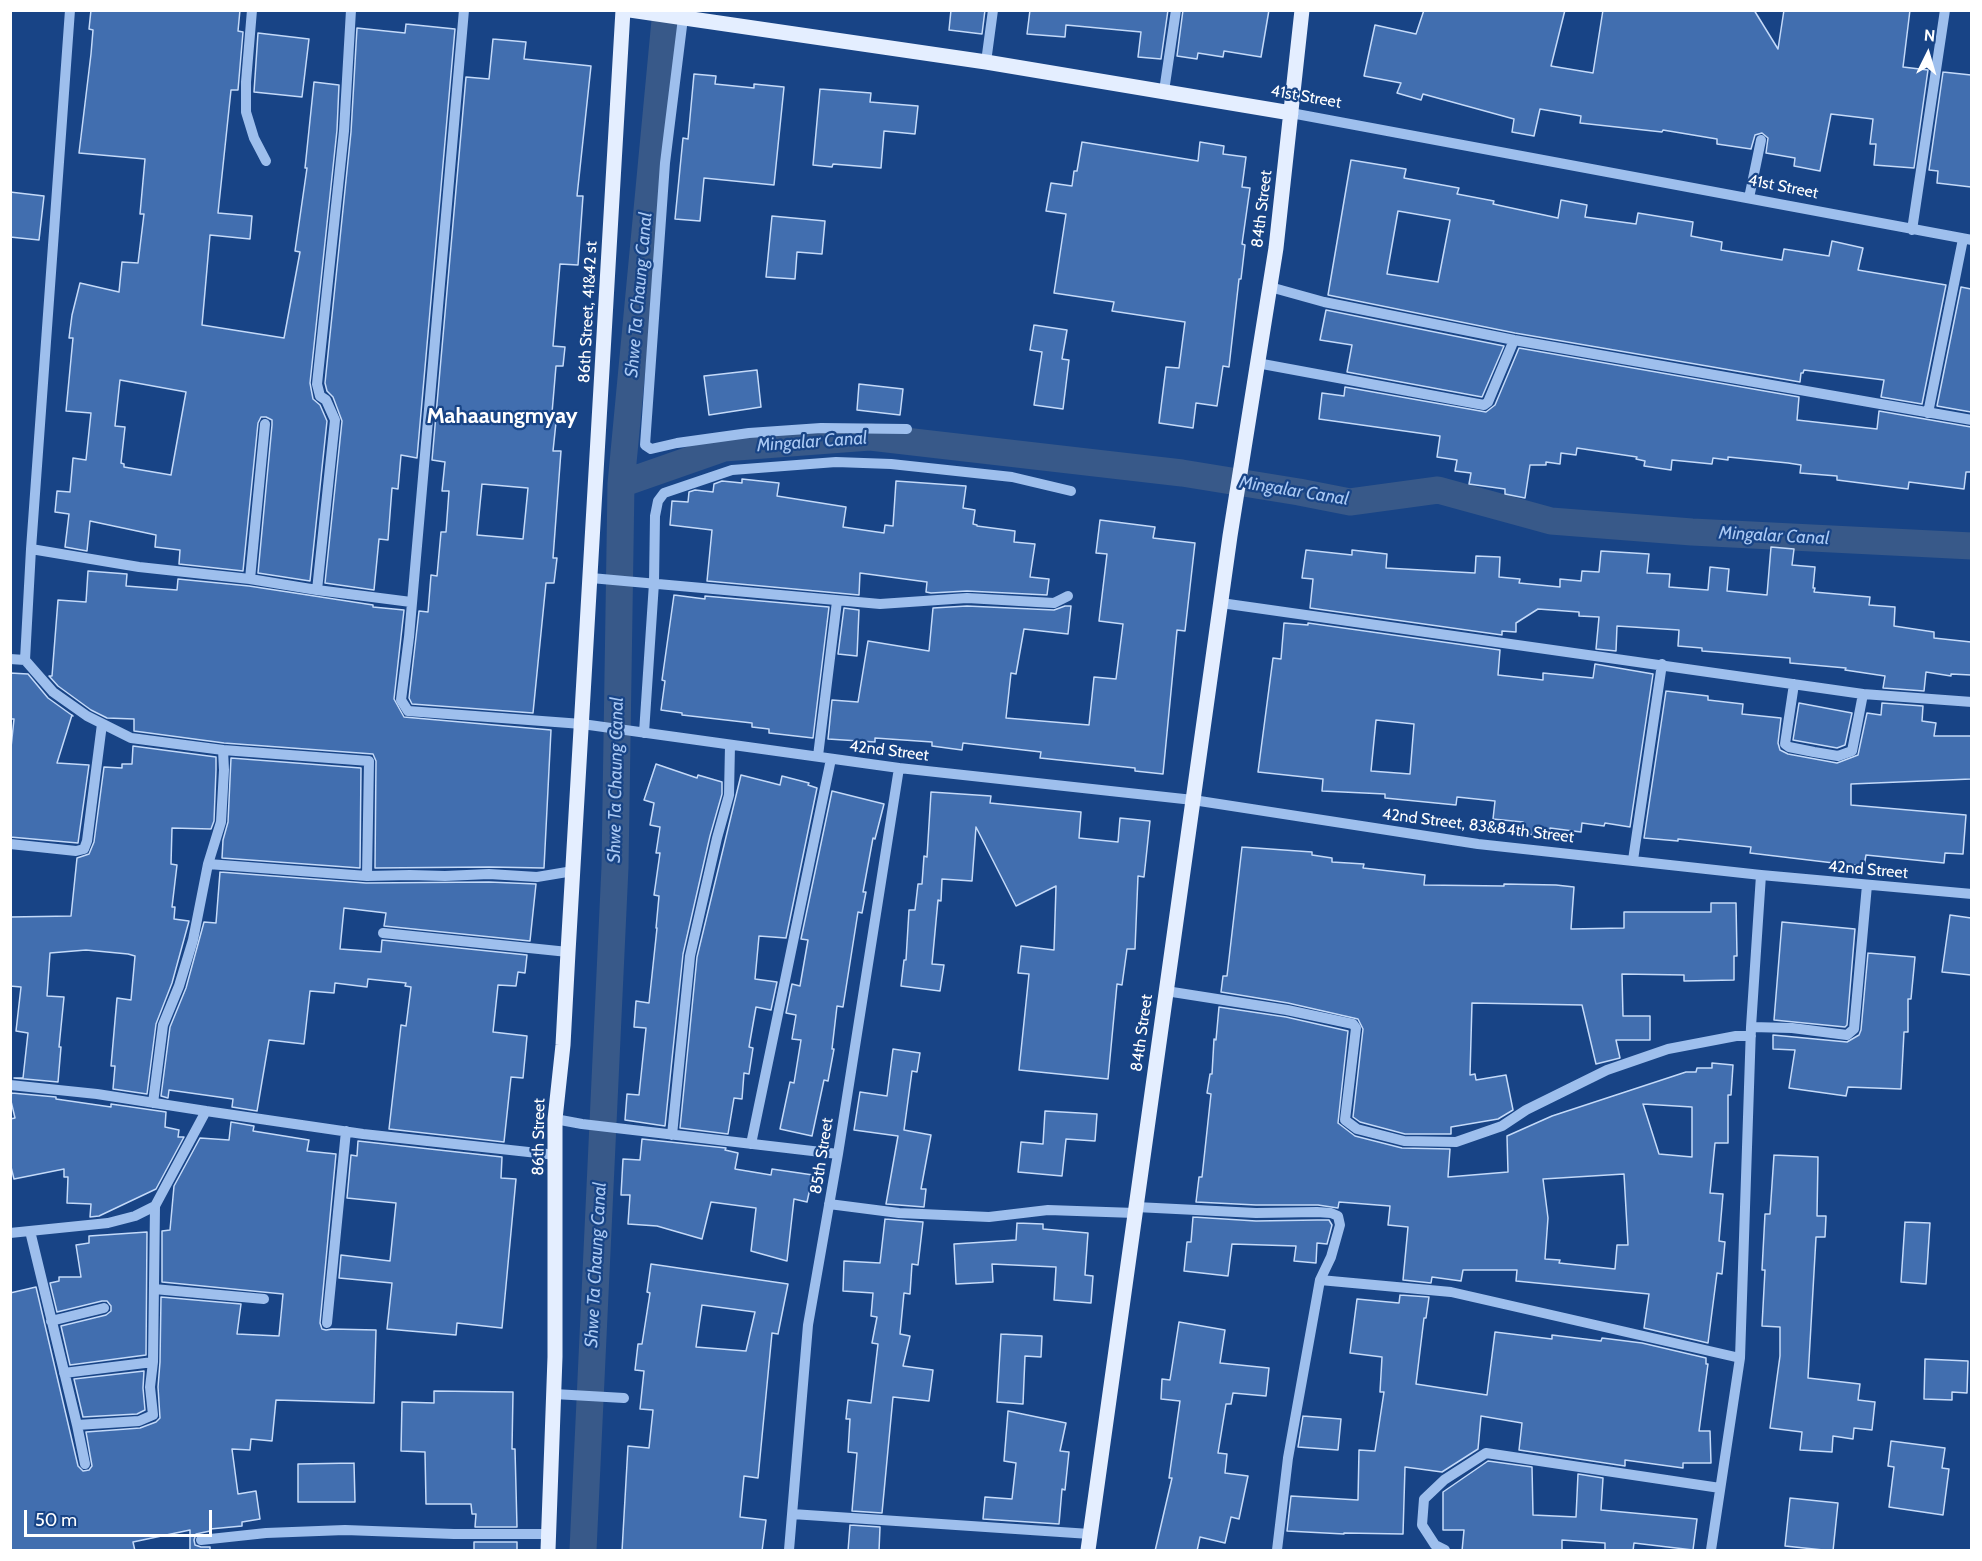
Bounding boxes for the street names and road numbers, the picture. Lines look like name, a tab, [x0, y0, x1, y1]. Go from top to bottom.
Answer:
street label: 41st Street	[1269, 81, 1343, 113]
street label: 84th Street	[1248, 169, 1276, 249]
street label: 41st Street	[1746, 171, 1820, 203]
street label: 86th Street, 41&42 st	[575, 241, 601, 383]
street label: 42nd Street	[848, 737, 930, 765]
street label: 42nd Street, 83&84th Street	[1381, 805, 1575, 847]
street label: 42nd Street	[1827, 857, 1909, 883]
street label: 84th Street	[1127, 993, 1157, 1073]
street label: 86th Street	[529, 1098, 549, 1176]
street label: 85th Street	[806, 1116, 838, 1196]

